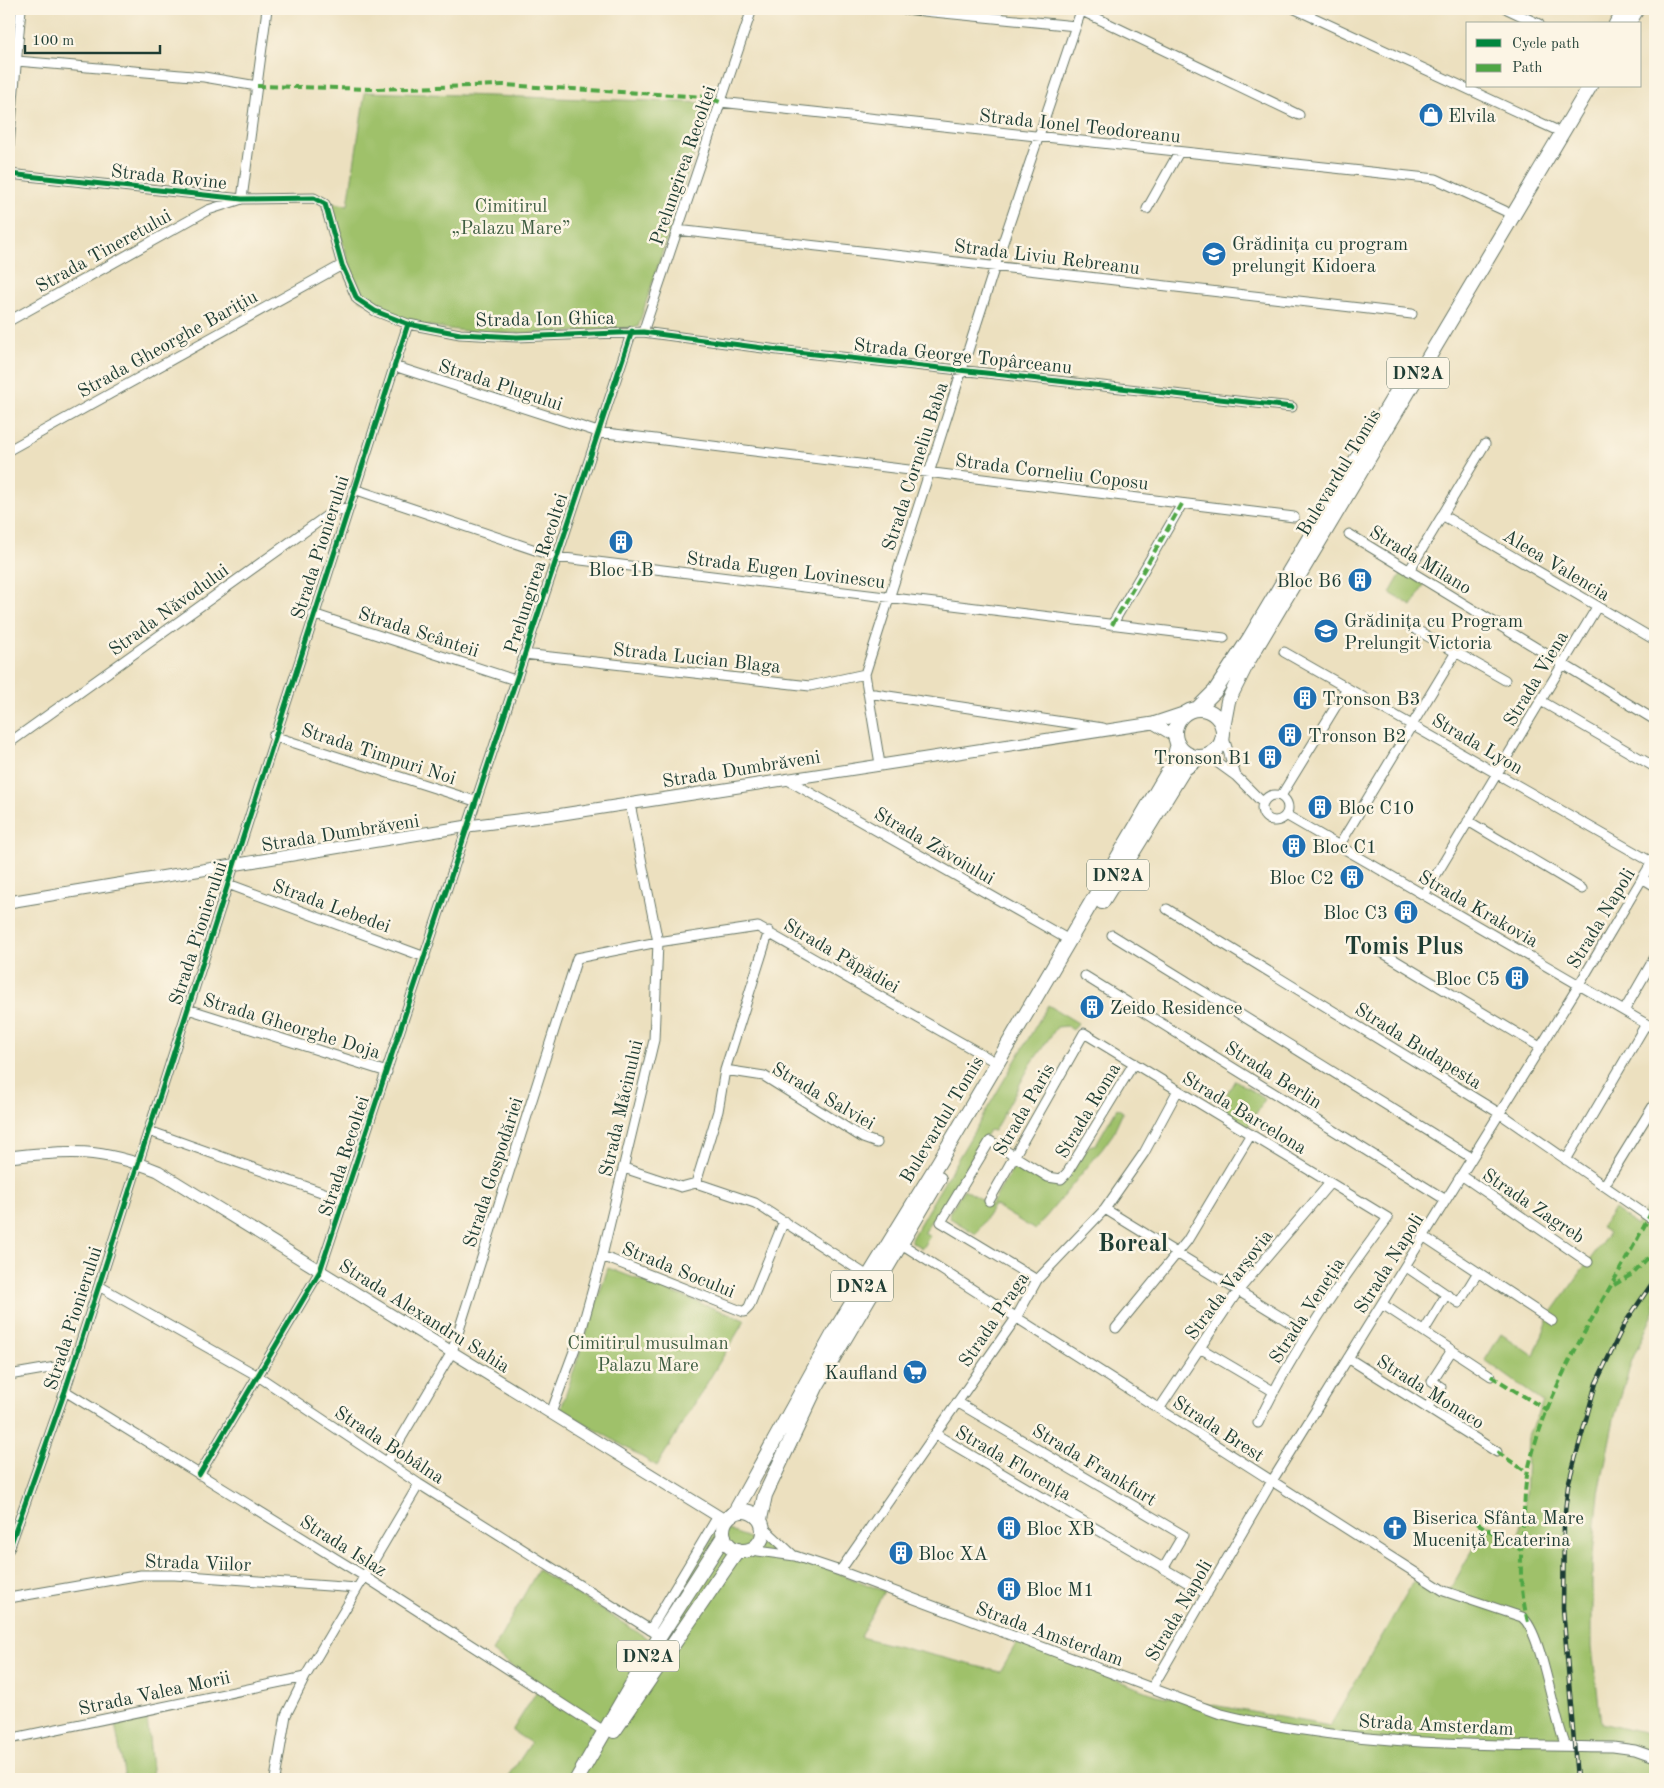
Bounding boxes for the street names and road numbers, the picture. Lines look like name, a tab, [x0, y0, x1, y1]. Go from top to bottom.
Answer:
street label: Prelungirea Recoltei	[648, 84, 721, 248]
street label: Strada Ionel Teodoreanu	[978, 107, 1182, 148]
street label: Strada Rovine	[110, 163, 228, 194]
street label: Strada Tineretului	[33, 207, 175, 297]
street label: Strada Liviu Rebreanu	[953, 238, 1141, 279]
street label: Strada Gheorghe Barițiu	[75, 288, 261, 403]
street label: Strada Ion Ghica	[475, 310, 616, 331]
street label: Strada George Topârceanu	[852, 337, 1073, 378]
street label: Strada Plugului	[436, 357, 565, 415]
road number: DN2A	[1387, 358, 1449, 388]
street label: Strada Corneliu Baba	[880, 379, 953, 554]
street label: Bulevardul Tomis	[1295, 406, 1385, 540]
street label: Strada Corneliu Coposu	[954, 452, 1149, 495]
street label: Strada Pionierului	[289, 473, 354, 622]
street label: Prelungirea Recoltei	[502, 491, 572, 656]
street label: Strada Milano	[1365, 523, 1474, 599]
street label: Aleea Valencia	[1499, 527, 1613, 606]
street label: Strada Eugen Lovinescu	[685, 550, 886, 593]
street label: Strada Năvodului	[106, 561, 233, 661]
street label: Strada Scânteii	[356, 605, 481, 662]
street label: Strada Viena	[1501, 628, 1573, 730]
street label: Strada Lucian Blaga	[612, 641, 782, 678]
street label: Strada Lyon	[1428, 711, 1526, 779]
street label: Strada Timpuri Noi	[299, 721, 458, 789]
street label: Strada Dumbrăveni	[661, 749, 822, 792]
street label: Strada Zăvoiului	[870, 805, 997, 889]
street label: Strada Dumbrăveni	[260, 813, 421, 856]
street label: Strada Pionierului	[167, 859, 232, 1008]
road number: DN2A	[1087, 860, 1149, 890]
street label: Strada Napoli	[1565, 866, 1640, 973]
street label: Strada Krakovia	[1415, 868, 1541, 952]
street label: Strada Lebedei	[270, 877, 393, 937]
street label: Strada Păpădiei	[780, 916, 902, 998]
street label: Strada Gheorghe Doja	[200, 991, 383, 1064]
street label: Strada Budapesta	[1351, 1000, 1485, 1094]
street label: Strada Măcinului	[597, 1038, 647, 1179]
street label: Strada Berlin	[1221, 1039, 1325, 1113]
street label: Bulevardul Tomis	[898, 1053, 988, 1187]
street label: Strada Salviei	[768, 1060, 878, 1134]
street label: Strada Roma	[1053, 1060, 1125, 1162]
street label: Strada Paris	[991, 1061, 1059, 1160]
street label: Strada Barcelona	[1178, 1069, 1310, 1159]
street label: Strada Recoltei	[317, 1094, 374, 1220]
street label: Strada Gospodăriei	[461, 1095, 528, 1250]
street label: Strada Zagreb	[1478, 1166, 1587, 1248]
street label: Strada Napoli	[1352, 1211, 1428, 1318]
street label: Strada Varșovia	[1183, 1227, 1278, 1344]
street label: Strada Socului	[619, 1240, 737, 1303]
street label: Strada Pionierului	[42, 1244, 107, 1393]
street label: Strada Veneția	[1267, 1255, 1350, 1368]
street label: Strada Alexandru Sahia	[335, 1257, 513, 1378]
street label: Strada Praga	[956, 1269, 1034, 1371]
road number: DN2A	[831, 1270, 893, 1302]
street label: Strada Monaco	[1373, 1352, 1487, 1434]
street label: Strada Brest	[1169, 1394, 1267, 1467]
street label: Strada Bobâlna	[330, 1404, 447, 1489]
street label: Strada Frankfurt	[1028, 1422, 1159, 1511]
street label: Strada Florența	[952, 1423, 1075, 1505]
street label: Strada Islaz	[296, 1513, 390, 1581]
street label: Strada Viilor	[144, 1553, 252, 1576]
street label: Strada Napoli	[1143, 1557, 1217, 1665]
street label: Strada Amsterdam	[973, 1600, 1126, 1671]
road number: DN2A	[617, 1640, 679, 1672]
street label: Strada Valea Morii	[77, 1669, 232, 1720]
street label: Strada Amsterdam	[1358, 1713, 1514, 1740]

